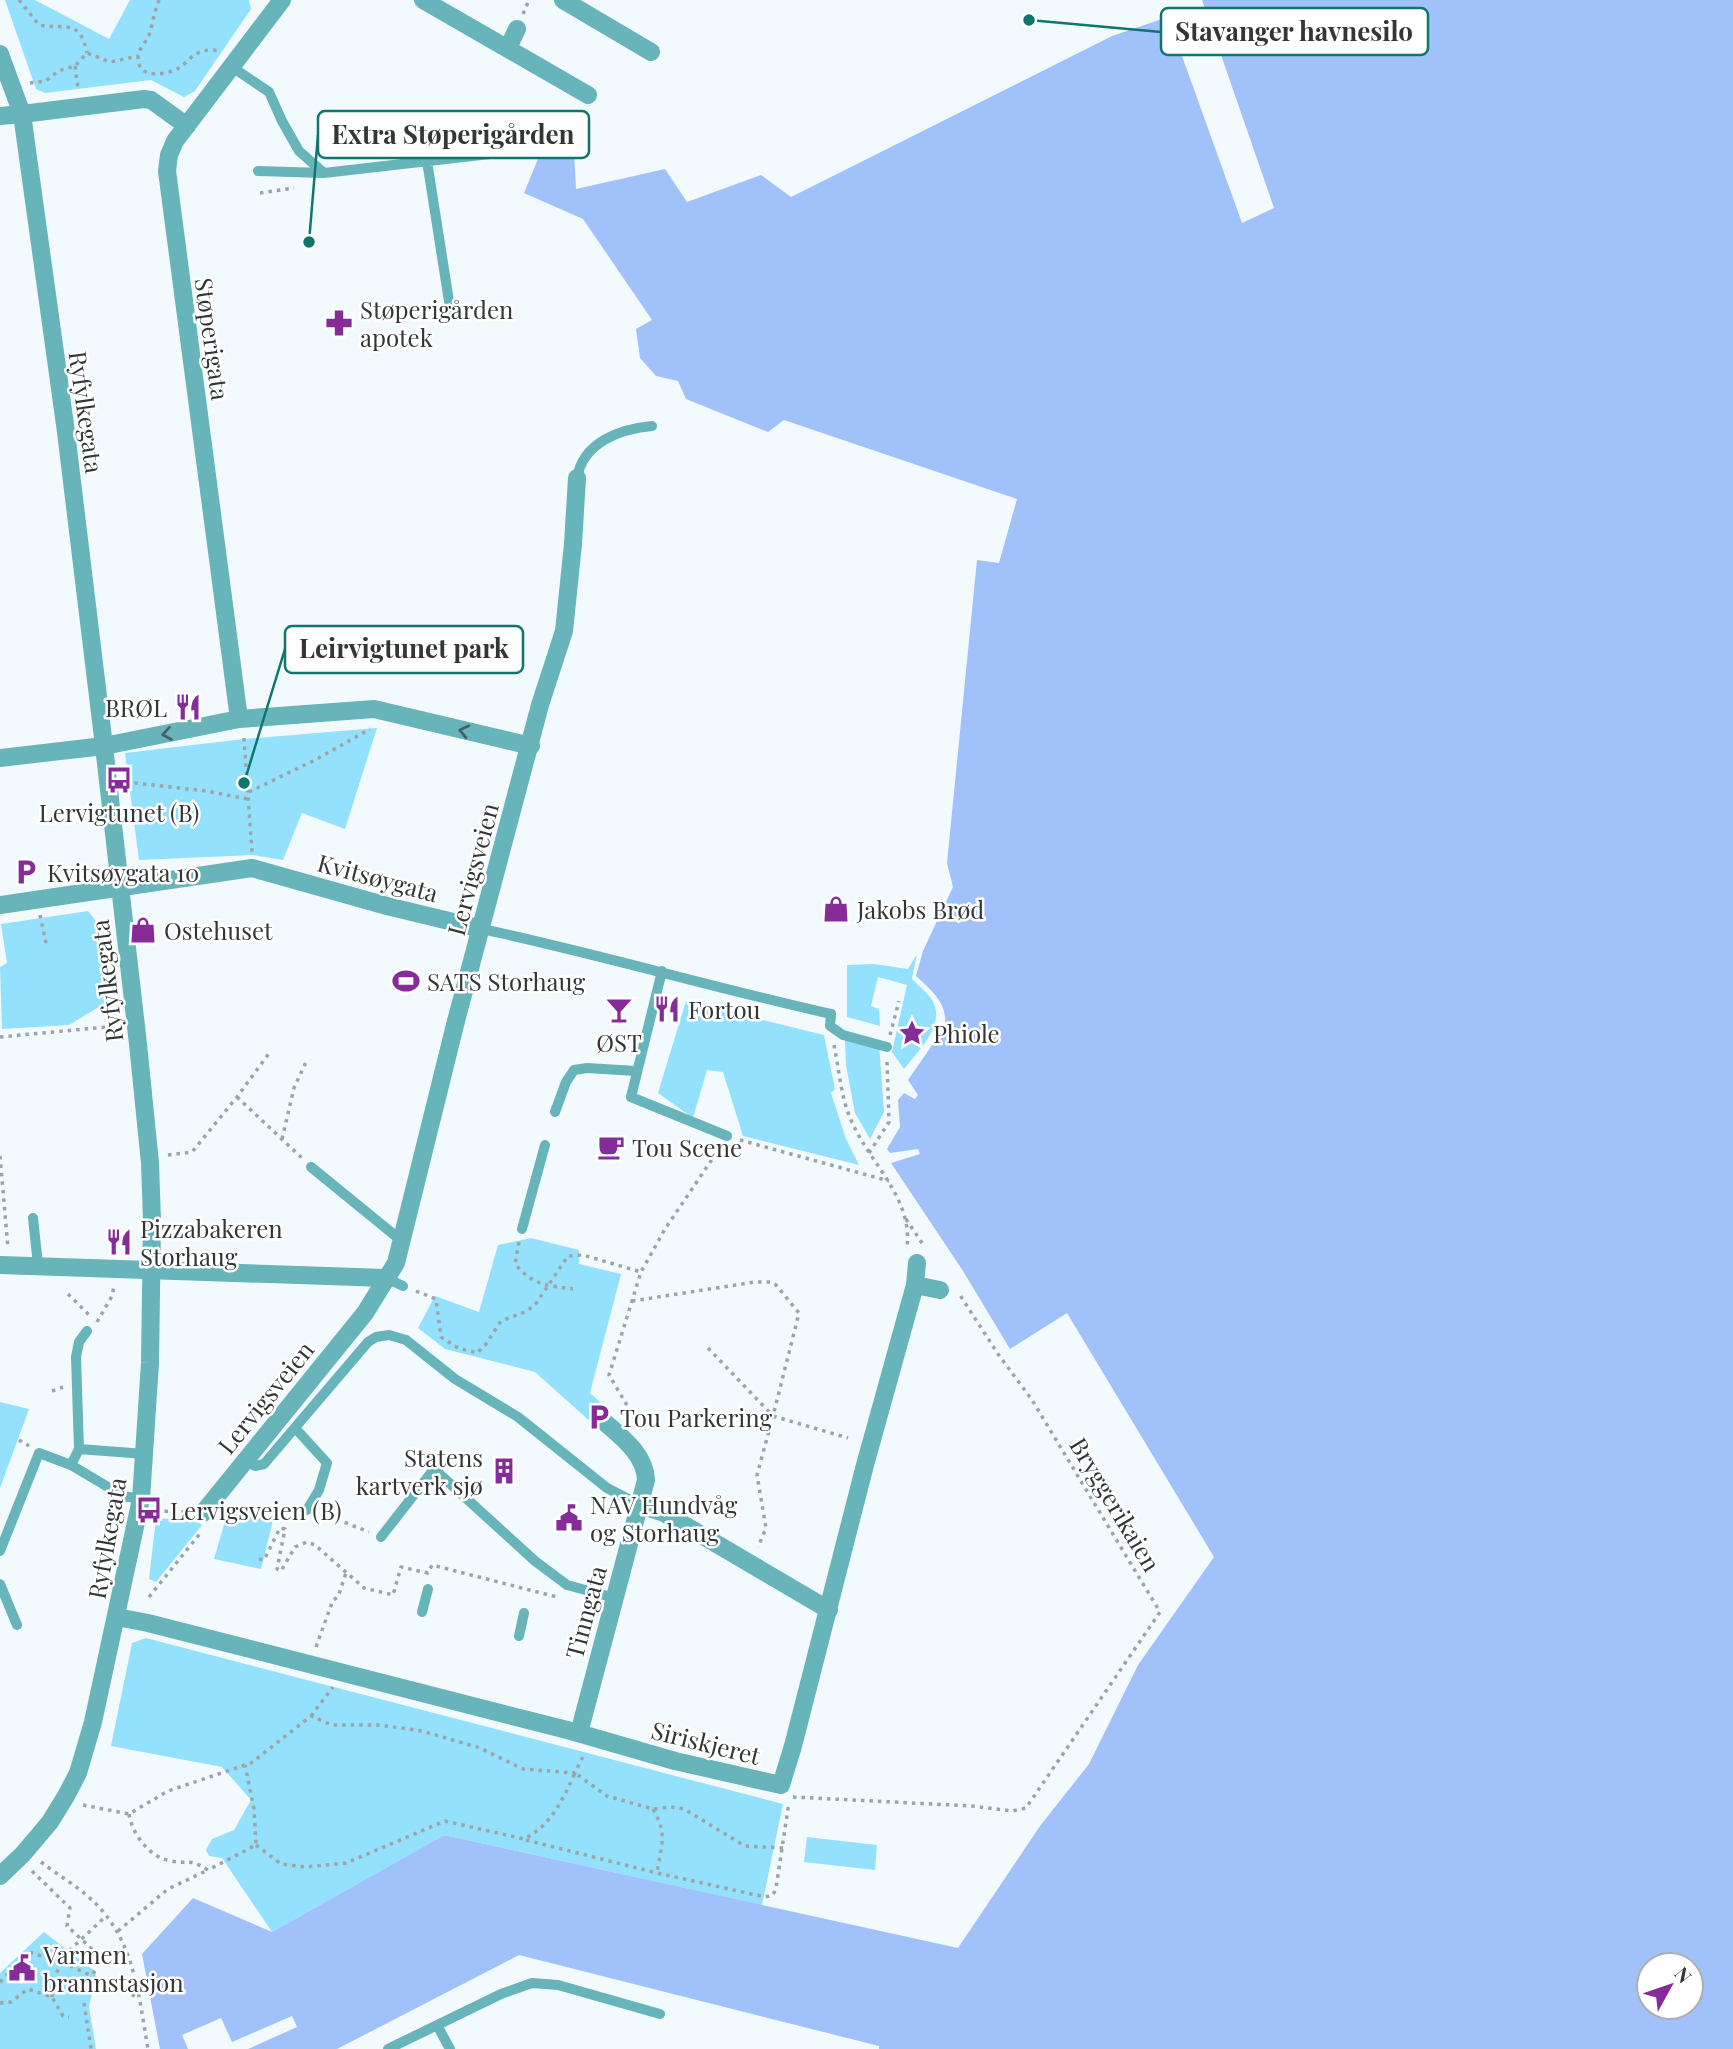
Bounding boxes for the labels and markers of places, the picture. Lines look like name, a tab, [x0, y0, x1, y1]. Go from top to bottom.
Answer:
callout: Stavanger havnesilo	[1161, 8, 1428, 55]
callout: Extra Støperigården	[318, 111, 589, 158]
place label: Støperigården apotek	[360, 293, 513, 353]
pharmacy icon: Støperigården apotek	[324, 308, 354, 338]
callout: Leirvigtunet park	[285, 626, 523, 673]
place label: BRØL	[105, 691, 167, 723]
restaurant icon: BRØL	[173, 692, 203, 722]
bus stop icon: Lervigtunet (B)	[104, 765, 134, 795]
place label: Lervigtunet (B)	[39, 796, 199, 828]
place label: Kvitsøygata 10	[47, 856, 199, 888]
parking icon: Kvitsøygata 10	[11, 857, 41, 887]
place label: Jakobs Brød	[856, 893, 984, 925]
shop icon: Jakobs Brød	[821, 894, 851, 924]
place label: Ostehuset	[164, 914, 273, 946]
shop icon: Ostehuset	[128, 915, 158, 945]
place label: SATS Storhaug	[427, 965, 585, 997]
sports icon: SATS Storhaug	[391, 966, 421, 996]
place label: Fortou	[688, 993, 761, 1025]
restaurant icon: Fortou	[652, 994, 682, 1024]
bar icon: ØST	[604, 995, 634, 1025]
place label: Phiole	[933, 1017, 1000, 1049]
place icon: Phiole	[897, 1018, 927, 1048]
place label: ØST	[596, 1026, 642, 1058]
place label: Tou Scene	[632, 1131, 742, 1163]
cafe icon: Tou Scene	[596, 1132, 626, 1162]
place label: Pizzabakeren Storhaug	[140, 1212, 283, 1272]
restaurant icon: Pizzabakeren Storhaug	[104, 1227, 134, 1257]
place label: Tou Parkering	[620, 1401, 772, 1433]
parking icon: Tou Parkering	[584, 1402, 614, 1432]
place label: Statens kartverk sjø	[356, 1441, 483, 1501]
building icon: Statens kartverk sjø	[489, 1456, 519, 1486]
place label: NAV Hundvåg og Storhaug	[590, 1488, 738, 1548]
place label: Lervigsveien (B)	[170, 1494, 341, 1526]
bus stop icon: Lervigsveien (B)	[134, 1495, 164, 1525]
public building icon: NAV Hundvåg og Storhaug	[554, 1503, 584, 1533]
place label: Varmen brannstasjon	[42, 1938, 184, 1998]
public building icon: Varmen brannstasjon	[7, 1953, 37, 1983]

